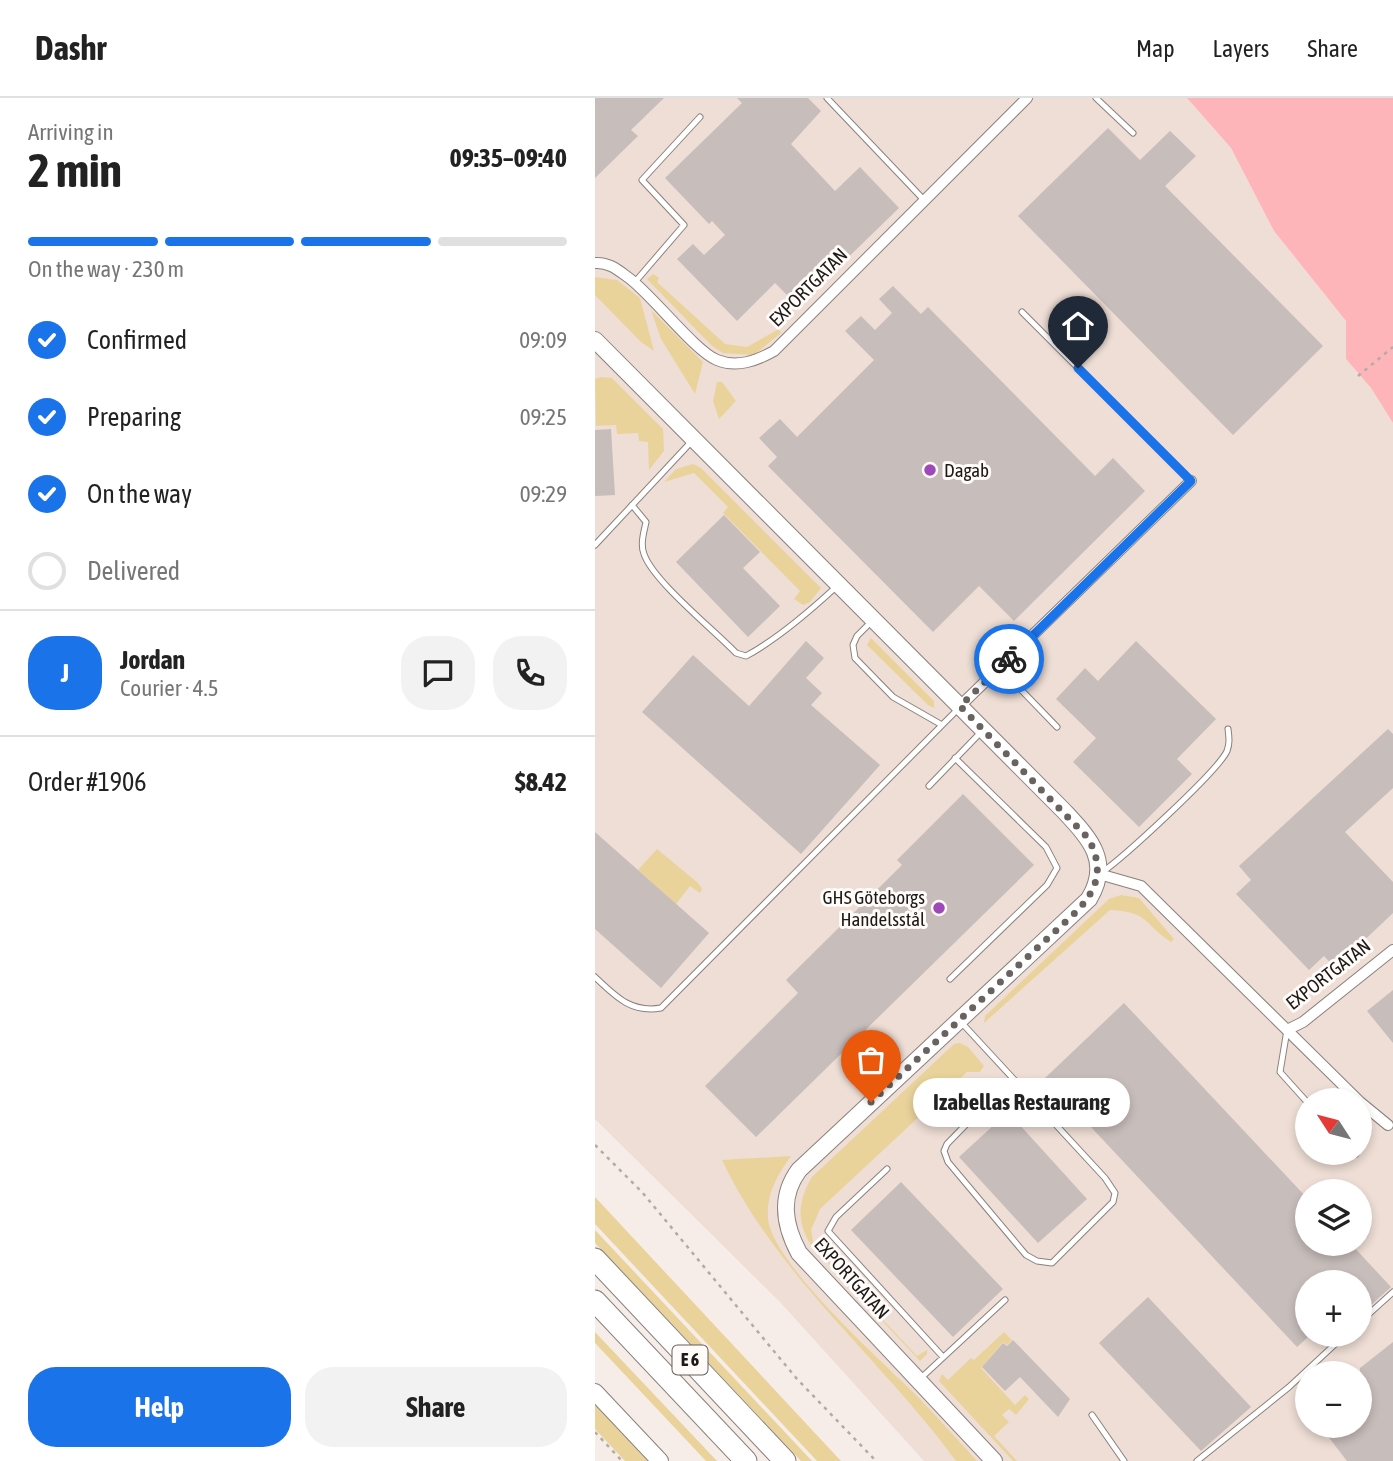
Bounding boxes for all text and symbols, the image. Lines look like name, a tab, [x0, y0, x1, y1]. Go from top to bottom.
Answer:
text: Dashr	[35, 29, 106, 67]
text: Map	[1136, 35, 1175, 62]
text: Layers	[1213, 35, 1269, 62]
text: Share	[1307, 35, 1358, 62]
text: Arriving in	[28, 119, 114, 145]
text: 09:35–09:40	[450, 143, 567, 173]
text: 2 min	[28, 144, 122, 197]
street label: EXPORTGATAN	[764, 243, 852, 331]
text: On the way · 230 m	[28, 256, 184, 282]
pin	[1048, 296, 1108, 368]
icon: home	[1059, 307, 1097, 345]
icon: check	[28, 321, 66, 359]
text: Confirmed	[87, 325, 187, 355]
text: 09:09	[519, 327, 567, 353]
icon: check	[28, 398, 66, 436]
text: Preparing	[87, 402, 181, 432]
text: 09:25	[520, 404, 567, 430]
place label: Dagab	[944, 459, 989, 481]
marker: Dagab	[922, 462, 938, 478]
icon: check	[28, 475, 66, 513]
text: On the way	[87, 479, 192, 509]
text: 09:29	[520, 481, 567, 507]
text: Delivered	[87, 556, 180, 586]
courier	[974, 624, 1044, 694]
button: chat	[401, 636, 475, 710]
button: phone	[493, 636, 567, 710]
icon: bike	[990, 640, 1028, 678]
text: Jordan	[120, 645, 185, 675]
text: J	[61, 658, 69, 688]
text: Courier · 4.5	[120, 675, 219, 701]
text: Order #1906	[28, 767, 147, 797]
text: $8.42	[515, 767, 567, 797]
place label: GHS Göteborgs Handelsstål	[823, 886, 925, 930]
marker: GHS Göteborgs Handelsstål	[931, 900, 947, 916]
street label: EXPORTGATAN	[1281, 934, 1375, 1014]
pin	[841, 1030, 901, 1102]
icon: bag	[852, 1041, 890, 1079]
callout: Izabellas Restaurang	[913, 1077, 1130, 1126]
north arrow	[1295, 1088, 1372, 1166]
map controls	[1295, 1088, 1372, 1438]
text: Izabellas Restaurang	[933, 1089, 1110, 1115]
button: layers	[1295, 1179, 1372, 1256]
street label: EXPORTGATAN	[810, 1233, 894, 1323]
button: +	[1295, 1270, 1372, 1347]
road number: E 6	[673, 1345, 707, 1374]
button: −	[1295, 1361, 1372, 1438]
button: Help	[28, 1367, 291, 1447]
button: Share	[305, 1367, 567, 1447]

